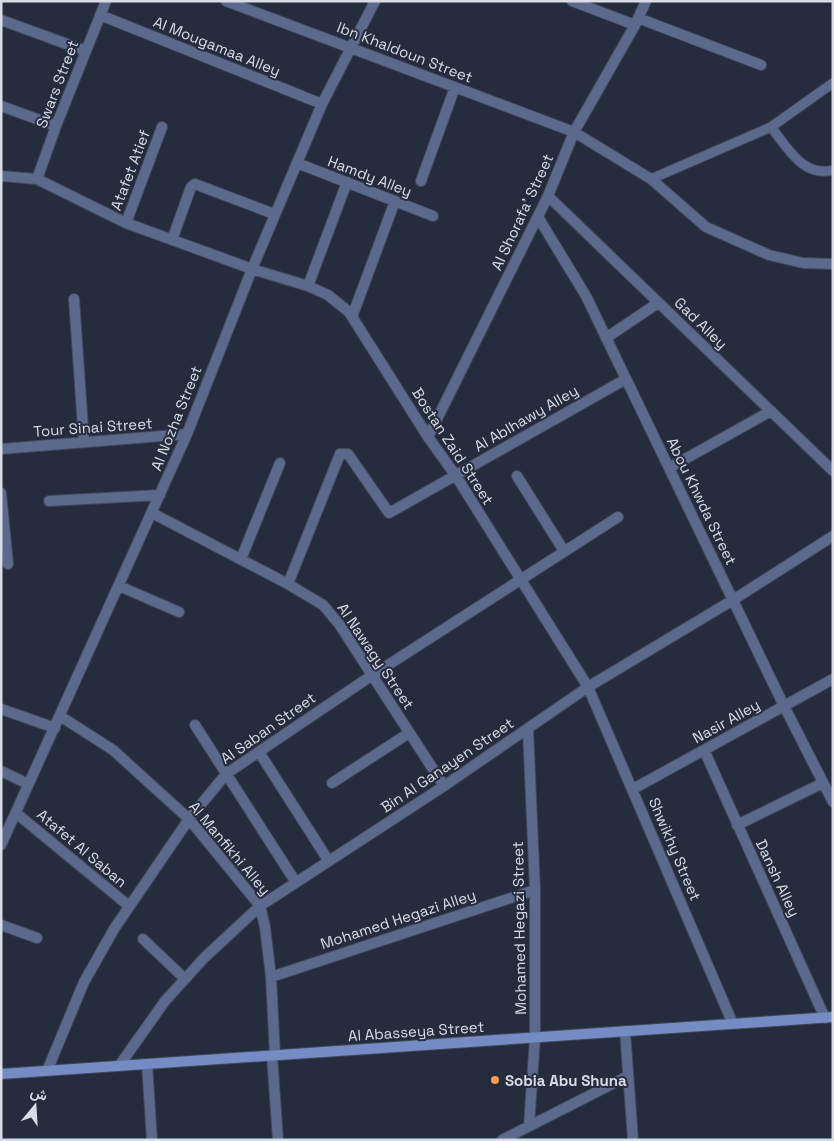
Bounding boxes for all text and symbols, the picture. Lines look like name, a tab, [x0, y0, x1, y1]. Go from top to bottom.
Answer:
street label: Al Mougamaa Alley	[151, 12, 283, 80]
street label: Ibn Khaldoun Street	[334, 17, 476, 87]
street label: Swars Street	[32, 37, 83, 131]
street label: Atafet Atief	[106, 127, 154, 213]
street label: Hamdy Alley	[325, 151, 415, 201]
street label: Al Shorafa' Street	[487, 151, 557, 273]
street label: Gad Alley	[670, 293, 732, 353]
street label: Al Nozha Street	[146, 363, 206, 473]
street label: Al Ablhawy Alley	[471, 381, 581, 455]
street label: Bostan Zaid Street	[408, 384, 498, 508]
street label: Tour Sinai Street	[33, 413, 153, 441]
street label: Abou Khwda Street	[663, 434, 741, 568]
street label: Al Nawagy Street	[333, 599, 419, 713]
street label: Al Saban Street	[217, 688, 319, 768]
street label: Nasir Alley	[689, 695, 763, 747]
street label: Bin Al Ganayen Street	[377, 713, 517, 817]
street label: Shwikhy Street	[645, 795, 705, 903]
street label: Al Manfikhi Alley	[185, 797, 275, 899]
street label: Atafet Al Saban	[33, 805, 131, 891]
street label: Dansh Alley	[752, 836, 804, 920]
street label: Mohamed Hegazi Street	[508, 841, 530, 1015]
street label: Mohamed Hegazi Alley	[318, 885, 478, 953]
street label: Al Abasseya Street	[347, 1017, 485, 1045]
place label: Sobia Abu Shuna	[505, 1071, 627, 1090]
marker: Sobia Abu Shuna	[489, 1074, 501, 1086]
north arrow	[10, 1081, 60, 1131]
text: ش	[28, 1082, 50, 1105]

